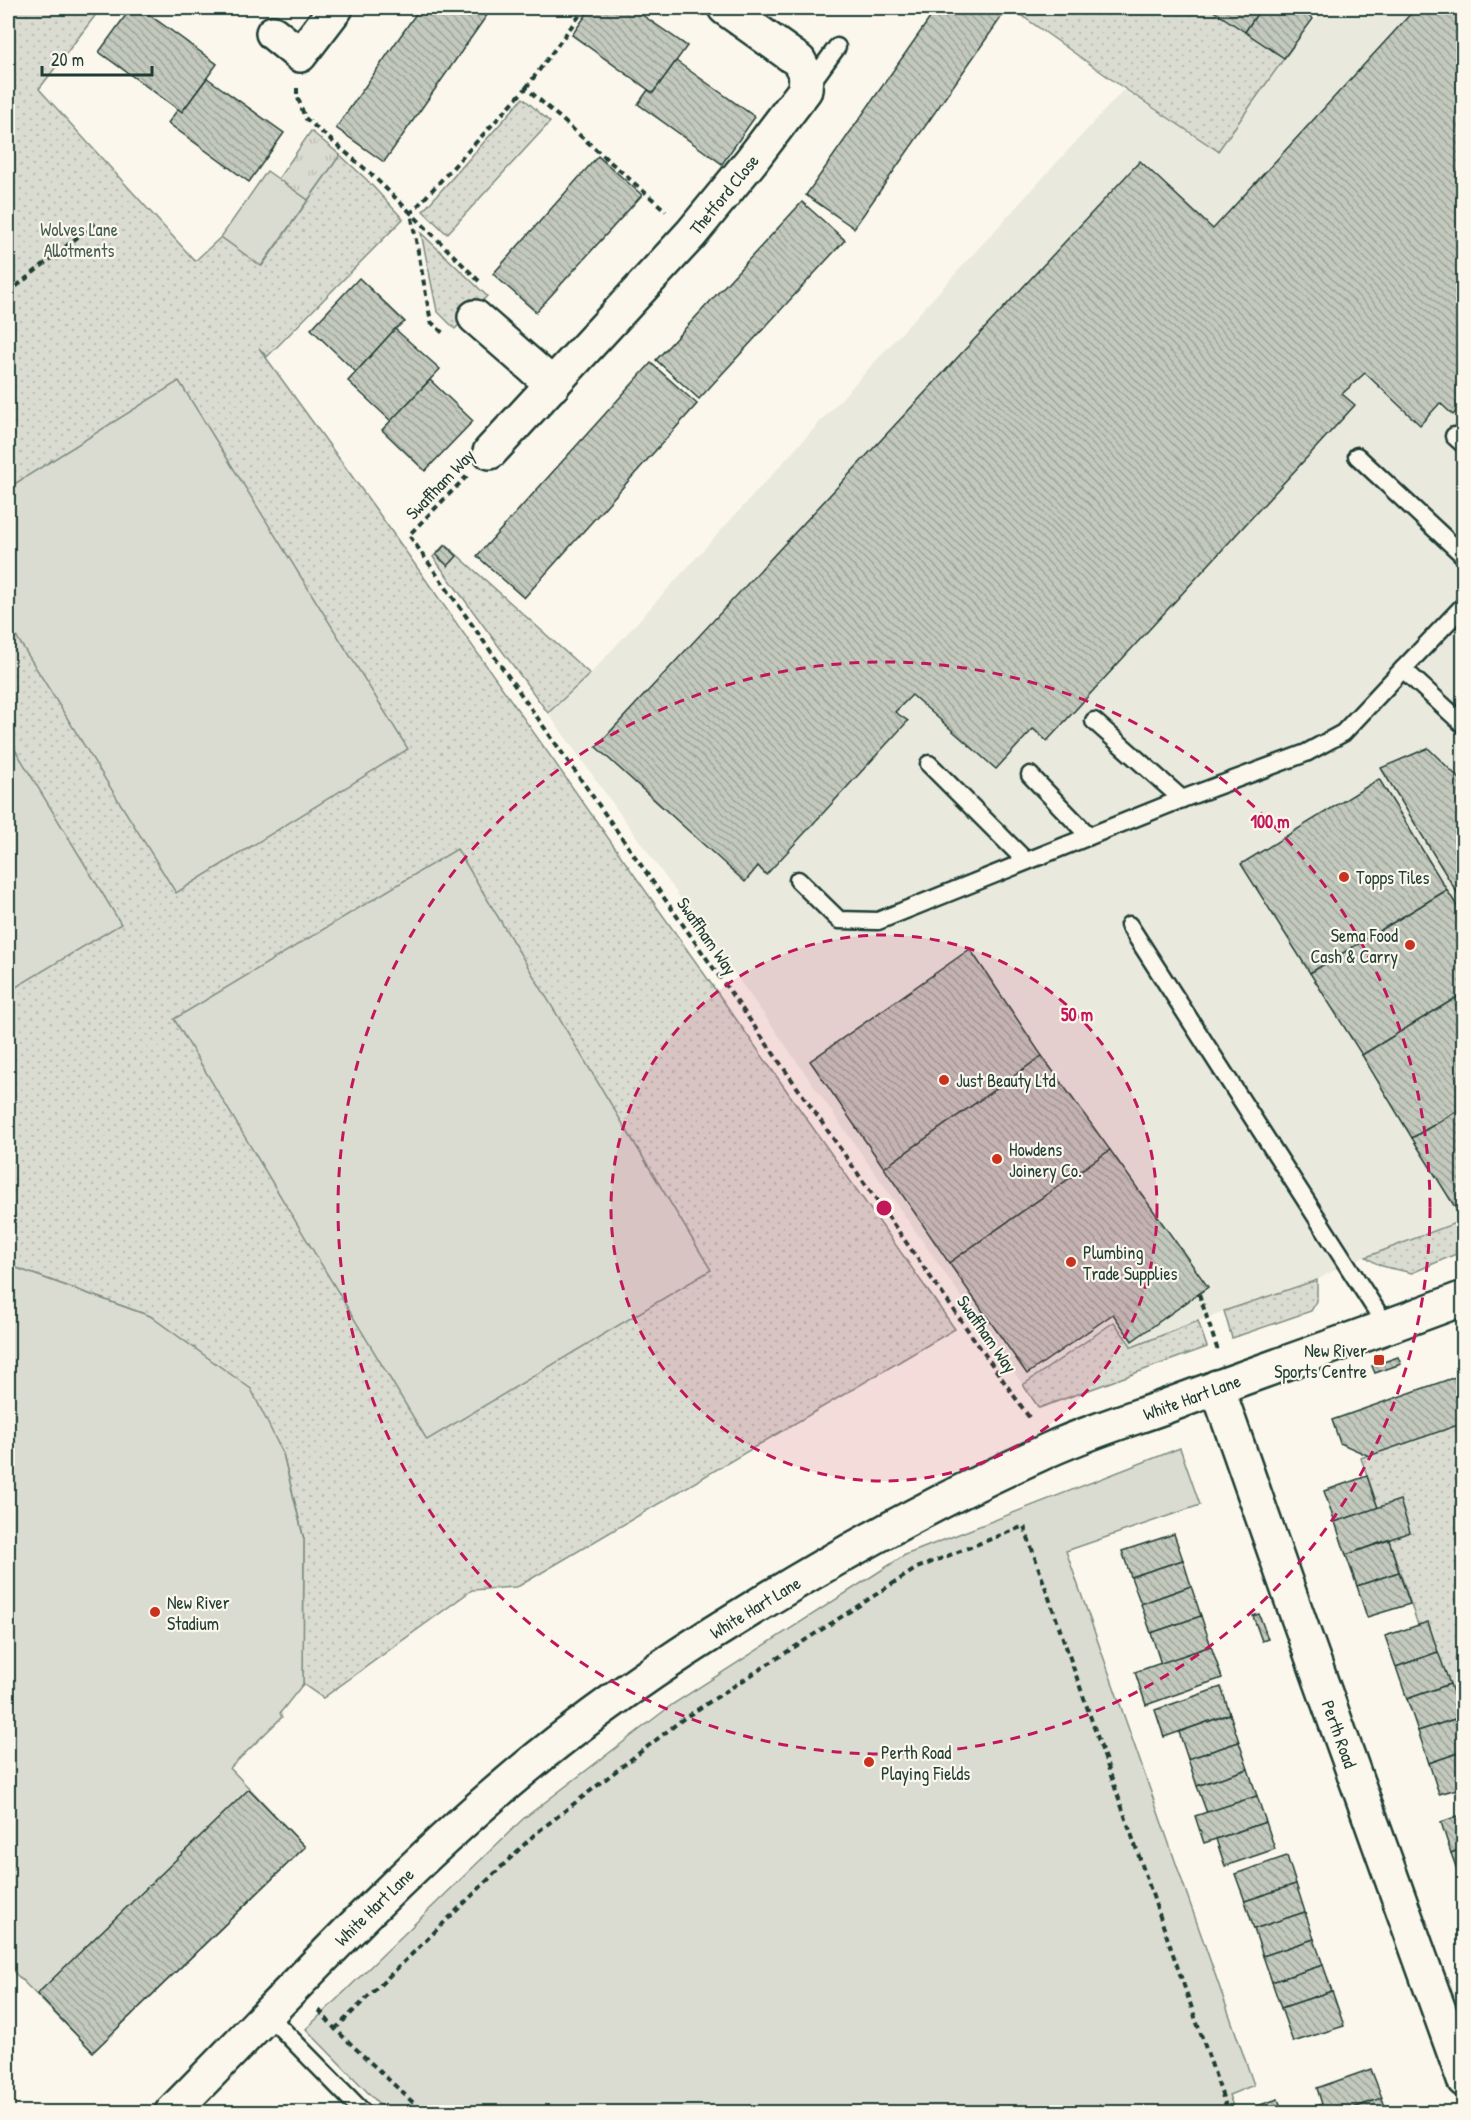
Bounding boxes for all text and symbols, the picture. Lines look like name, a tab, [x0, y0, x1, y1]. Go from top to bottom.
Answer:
scale bar	[42, 39, 152, 77]
text: 20 m	[51, 47, 84, 72]
street label: Thetford Close	[683, 149, 764, 240]
park label: Wolves Lane Allotments	[40, 217, 118, 263]
street label: Swaffham Way	[400, 443, 480, 525]
text: 100 m	[1250, 809, 1290, 834]
place label: Topps Tiles	[1356, 865, 1430, 890]
marker: Topps Tiles	[1337, 870, 1351, 884]
street label: Swaffham Way	[671, 892, 743, 980]
place label: Sema Food Cash & Carry	[1310, 923, 1398, 969]
marker: Sema Food Cash & Carry	[1403, 938, 1417, 952]
text: 50 m	[1061, 1002, 1093, 1027]
place label: Just Beauty Ltd	[956, 1068, 1056, 1093]
marker: Just Beauty Ltd	[937, 1073, 951, 1087]
place label: Howdens Joinery Co.	[1009, 1137, 1082, 1183]
marker: Howdens Joinery Co.	[990, 1152, 1004, 1166]
centre of rings	[874, 1198, 894, 1218]
place label: Plumbing Trade Supplies	[1083, 1240, 1178, 1286]
marker: Plumbing Trade Supplies	[1064, 1255, 1078, 1269]
street label: Swaffham Way	[951, 1290, 1023, 1378]
place label: New River Sports Centre	[1274, 1338, 1367, 1384]
marker: New River Sports Centre	[1372, 1353, 1386, 1367]
street label: White Hart Lane	[1140, 1368, 1244, 1426]
street label: White Hart Lane	[705, 1570, 805, 1644]
place label: New River Stadium	[167, 1590, 230, 1636]
marker: New River Stadium	[148, 1605, 162, 1619]
street label: Perth Road	[1316, 1697, 1363, 1771]
place label: Perth Road Playing Fields	[881, 1740, 970, 1786]
marker: Perth Road Playing Fields	[862, 1755, 876, 1769]
street label: White Hart Lane	[329, 1862, 419, 1951]

